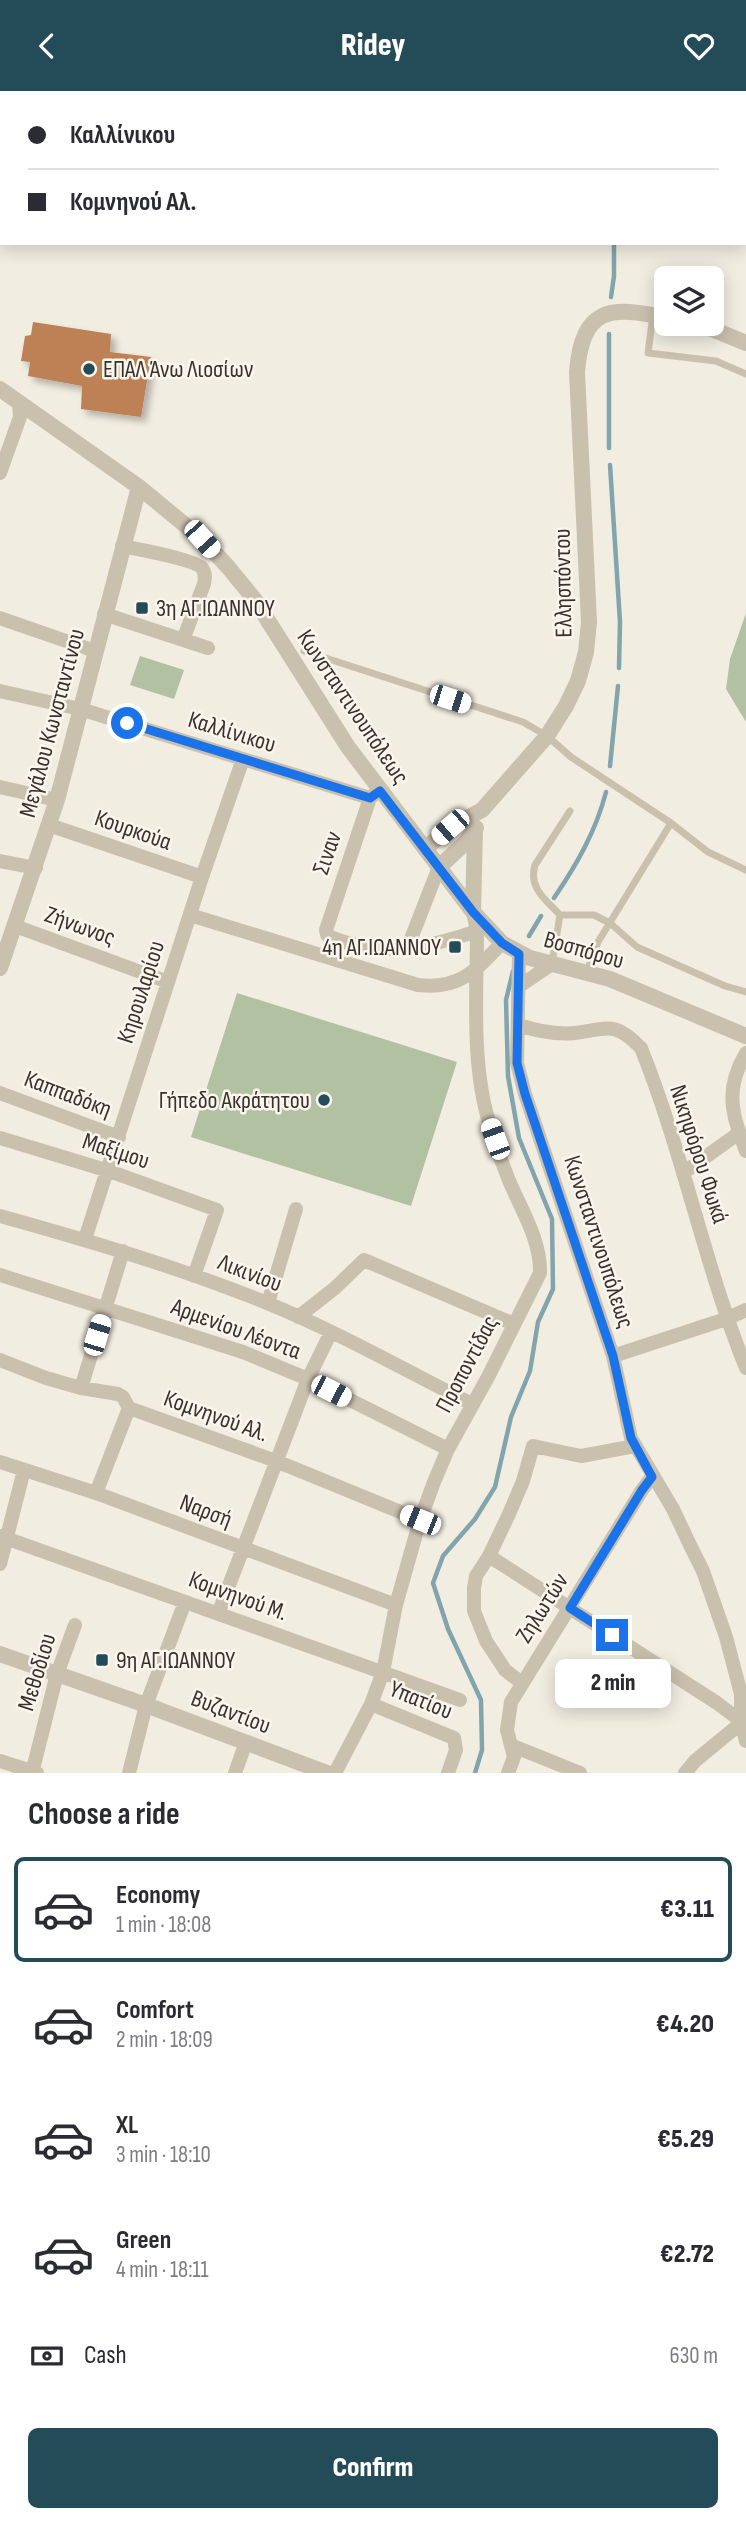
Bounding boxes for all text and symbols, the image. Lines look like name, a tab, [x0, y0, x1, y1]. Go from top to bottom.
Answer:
text: Ridey	[341, 26, 405, 65]
icon: back	[28, 27, 66, 65]
icon: heart	[680, 27, 718, 65]
text: Καλλίνικου	[70, 120, 175, 151]
text: Κομνηνού Αλ.	[70, 187, 196, 218]
map controls	[654, 266, 724, 336]
button: layers	[654, 266, 724, 336]
place label: ΕΠΑΛ Άνω Λιοσίων	[103, 355, 253, 384]
marker: ΕΠΑΛ Άνω Λιοσίων	[81, 361, 97, 377]
car	[181, 516, 224, 562]
street label: Ελλησπόντου	[548, 528, 578, 638]
place label: 3η ΑΓ.ΙΩΑΝΝΟΥ	[156, 594, 275, 623]
marker: 3η ΑΓ.ΙΩΑΝΝΟΥ	[134, 600, 150, 616]
street label: Κωνσταντινουπόλεως	[291, 624, 415, 790]
street label: Μεγάλου Κωνσταντίνου	[13, 626, 91, 820]
car	[427, 683, 474, 715]
street label: Καλλίνικου	[185, 705, 279, 759]
route start	[111, 707, 143, 739]
street label: Κουρκούα	[91, 803, 175, 857]
car	[428, 805, 473, 849]
street label: Σιναν	[306, 828, 348, 878]
street label: Ζήνωνος	[41, 900, 119, 952]
street label: Βοσπόρου	[541, 925, 627, 975]
place label: 4η ΑΓ.ΙΩΑΝΝΟΥ	[322, 933, 441, 962]
street label: Κηρουλαρίου	[111, 937, 171, 1047]
marker: 4η ΑΓ.ΙΩΑΝΝΟΥ	[447, 939, 463, 955]
street label: Καππαδόκη	[20, 1064, 116, 1124]
street label: Νικηφόρου Φωκά	[663, 1081, 735, 1227]
place label: Γήπεδο Ακράτητου	[159, 1086, 310, 1115]
marker: Γήπεδο Ακράτητου	[316, 1092, 332, 1108]
car	[478, 1116, 513, 1162]
street label: Μαξίμου	[79, 1127, 153, 1175]
street label: Κωνσταντινουπόλεως	[557, 1152, 641, 1332]
street label: Λικινίου	[213, 1247, 286, 1298]
street label: Αρμενίου Λέοντα	[166, 1292, 305, 1366]
street label: Προποντίδας	[429, 1310, 505, 1418]
car	[81, 1312, 114, 1358]
car	[308, 1372, 355, 1410]
street label: Κομνηνού Αλ.	[160, 1384, 272, 1448]
street label: Ναρσή	[176, 1488, 236, 1534]
car	[397, 1502, 444, 1538]
street label: Κομνηνού Μ.	[185, 1565, 291, 1627]
street label: Ζηλωτών	[509, 1568, 575, 1648]
route end	[596, 1619, 628, 1651]
street label: Μεθοδίου	[12, 1630, 62, 1714]
place label: 9η ΑΓ.ΙΩΑΝΝΟΥ	[116, 1646, 235, 1675]
marker: 9η ΑΓ.ΙΩΑΝΝΟΥ	[94, 1652, 110, 1668]
callout: 2 min	[554, 1659, 670, 1709]
text: 2 min	[591, 1669, 635, 1697]
street label: Υπατίου	[385, 1674, 457, 1726]
street label: Βυζαντίου	[187, 1684, 275, 1740]
text: Choose a ride	[28, 1795, 180, 1834]
icon: car	[32, 1878, 95, 1941]
text: Economy	[116, 1880, 200, 1911]
text: €3.11	[660, 1894, 714, 1925]
text: 1 min · 18:08	[116, 1911, 211, 1939]
icon: car	[32, 1993, 95, 2056]
text: Comfort	[116, 1995, 194, 2026]
text: €4.20	[656, 2009, 714, 2040]
text: 2 min · 18:09	[116, 2026, 213, 2054]
icon: car	[32, 2108, 95, 2171]
text: XL	[116, 2110, 138, 2141]
text: €5.29	[657, 2124, 714, 2155]
text: 3 min · 18:10	[116, 2141, 211, 2169]
icon: car	[32, 2223, 95, 2286]
text: Green	[116, 2225, 171, 2256]
text: €2.72	[660, 2239, 714, 2270]
text: 4 min · 18:11	[116, 2256, 209, 2284]
icon: cash	[28, 2337, 66, 2375]
text: Cash	[84, 2340, 127, 2371]
text: 630 m	[670, 2342, 718, 2370]
button: Confirm	[28, 2428, 718, 2508]

